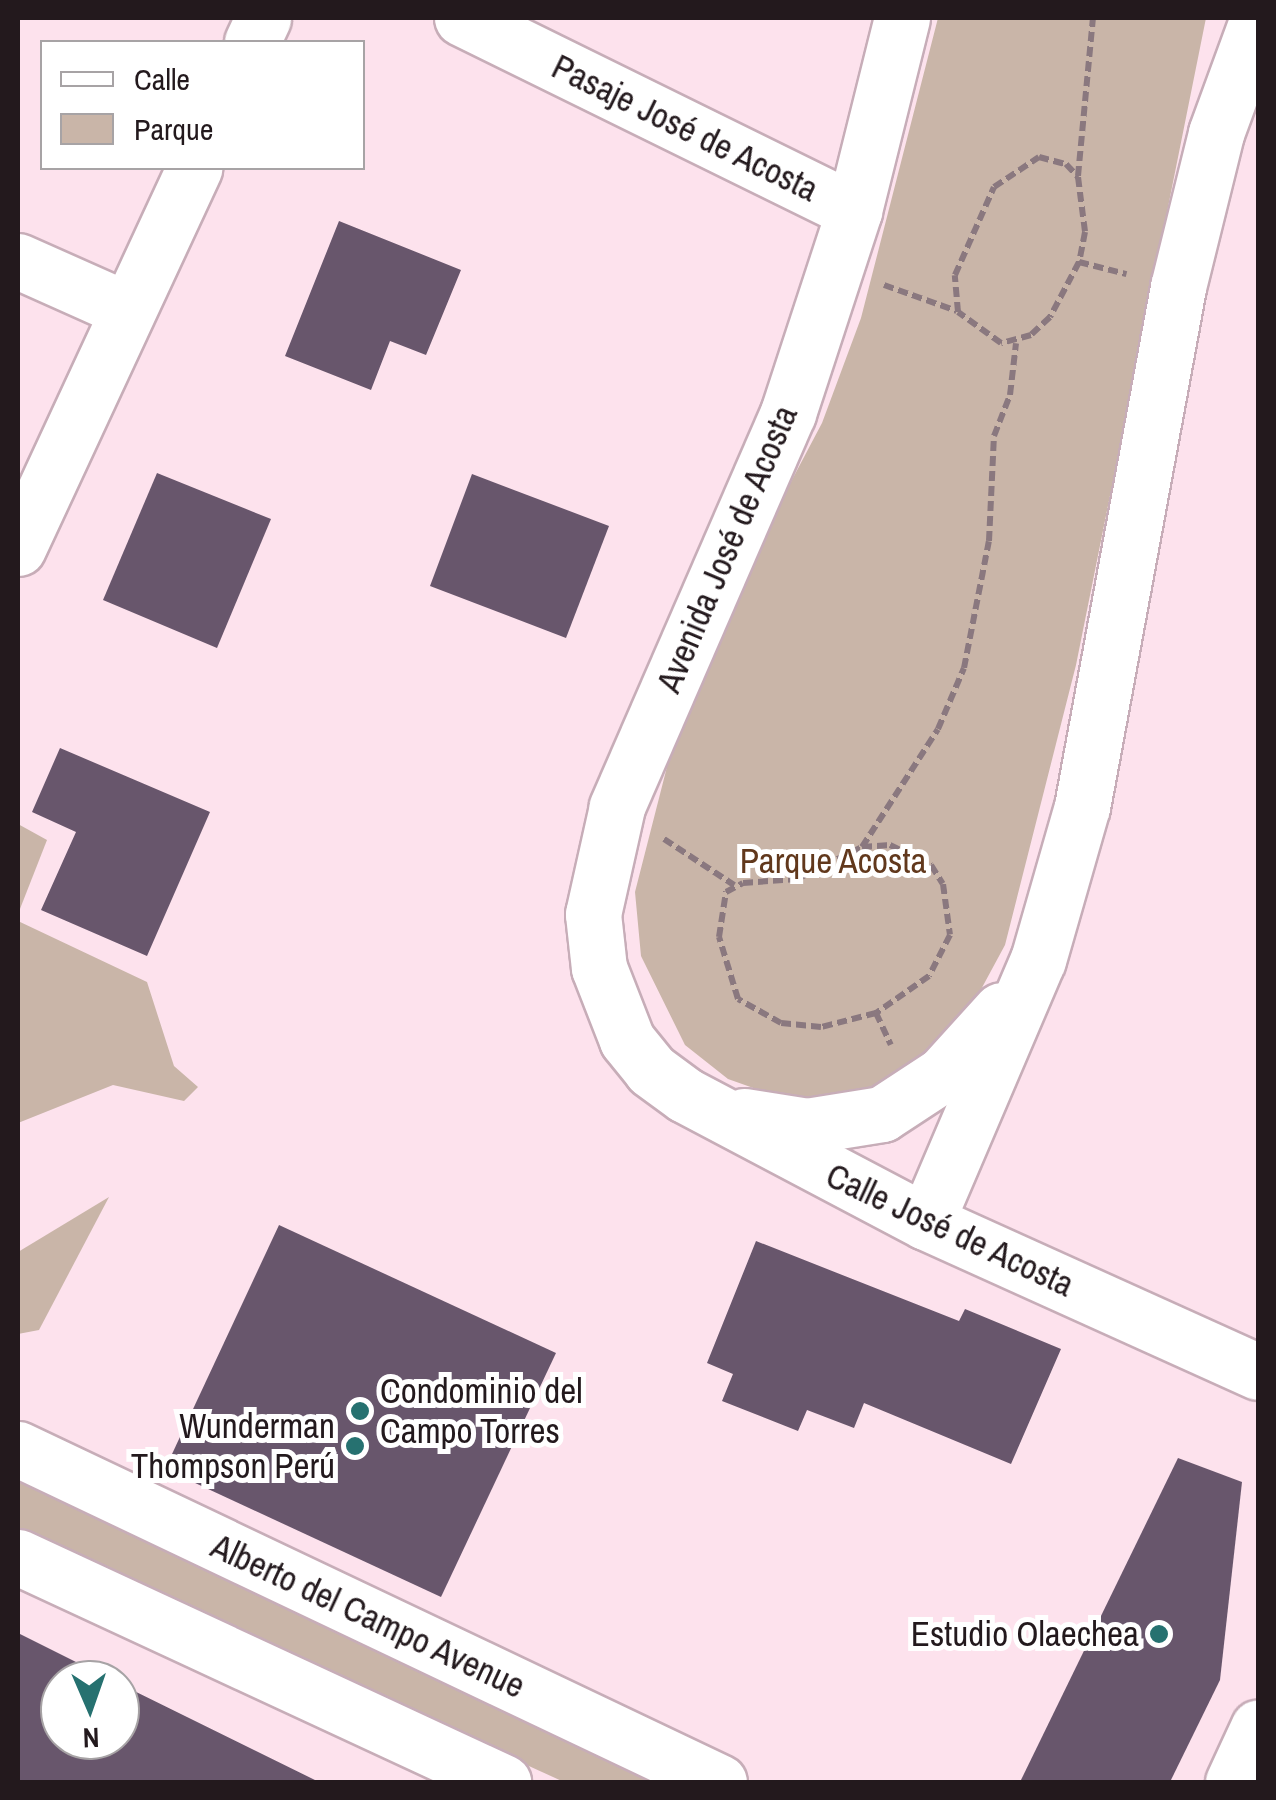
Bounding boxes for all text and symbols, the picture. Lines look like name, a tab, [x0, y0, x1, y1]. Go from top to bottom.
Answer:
legend	[40, 40, 365, 170]
street label: Pasaje José de Acosta	[545, 45, 825, 211]
text: Calle	[134, 59, 190, 99]
text: Parque	[134, 109, 213, 149]
street label: Avenida José de Acosta	[647, 399, 807, 699]
park label: Parque Acosta	[739, 840, 927, 882]
street label: Calle José de Acosta	[819, 1154, 1081, 1306]
place label: Condominio del Campo Torres	[380, 1370, 583, 1452]
marker: Condominio del Campo Torres	[349, 1400, 371, 1422]
place label: Wunderman Thompson Perú	[131, 1405, 335, 1487]
marker: Wunderman Thompson Perú	[344, 1435, 366, 1457]
street label: Alberto del Campo Avenue	[204, 1525, 532, 1707]
place label: Estudio Olaechea	[911, 1613, 1139, 1655]
marker: Estudio Olaechea	[1148, 1623, 1170, 1645]
north arrow	[40, 1660, 140, 1760]
text: N	[82, 1719, 100, 1757]

